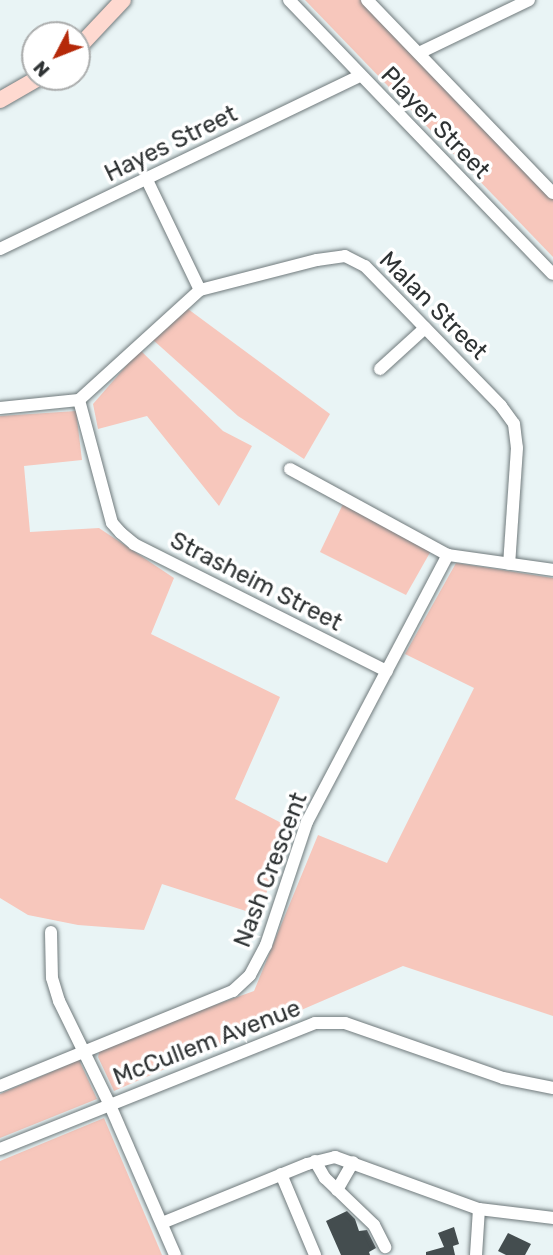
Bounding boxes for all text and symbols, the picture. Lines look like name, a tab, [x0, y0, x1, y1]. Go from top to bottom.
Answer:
north arrow	[21, 21, 91, 91]
text: N	[28, 56, 55, 82]
street label: Player Street	[374, 61, 496, 185]
street label: Hayes Street	[100, 100, 242, 188]
street label: Malan Street	[373, 246, 493, 366]
street label: Strasheim Street	[165, 526, 347, 638]
street label: Nash Crescent	[228, 788, 314, 952]
street label: McCullem Avenue	[109, 994, 305, 1092]

